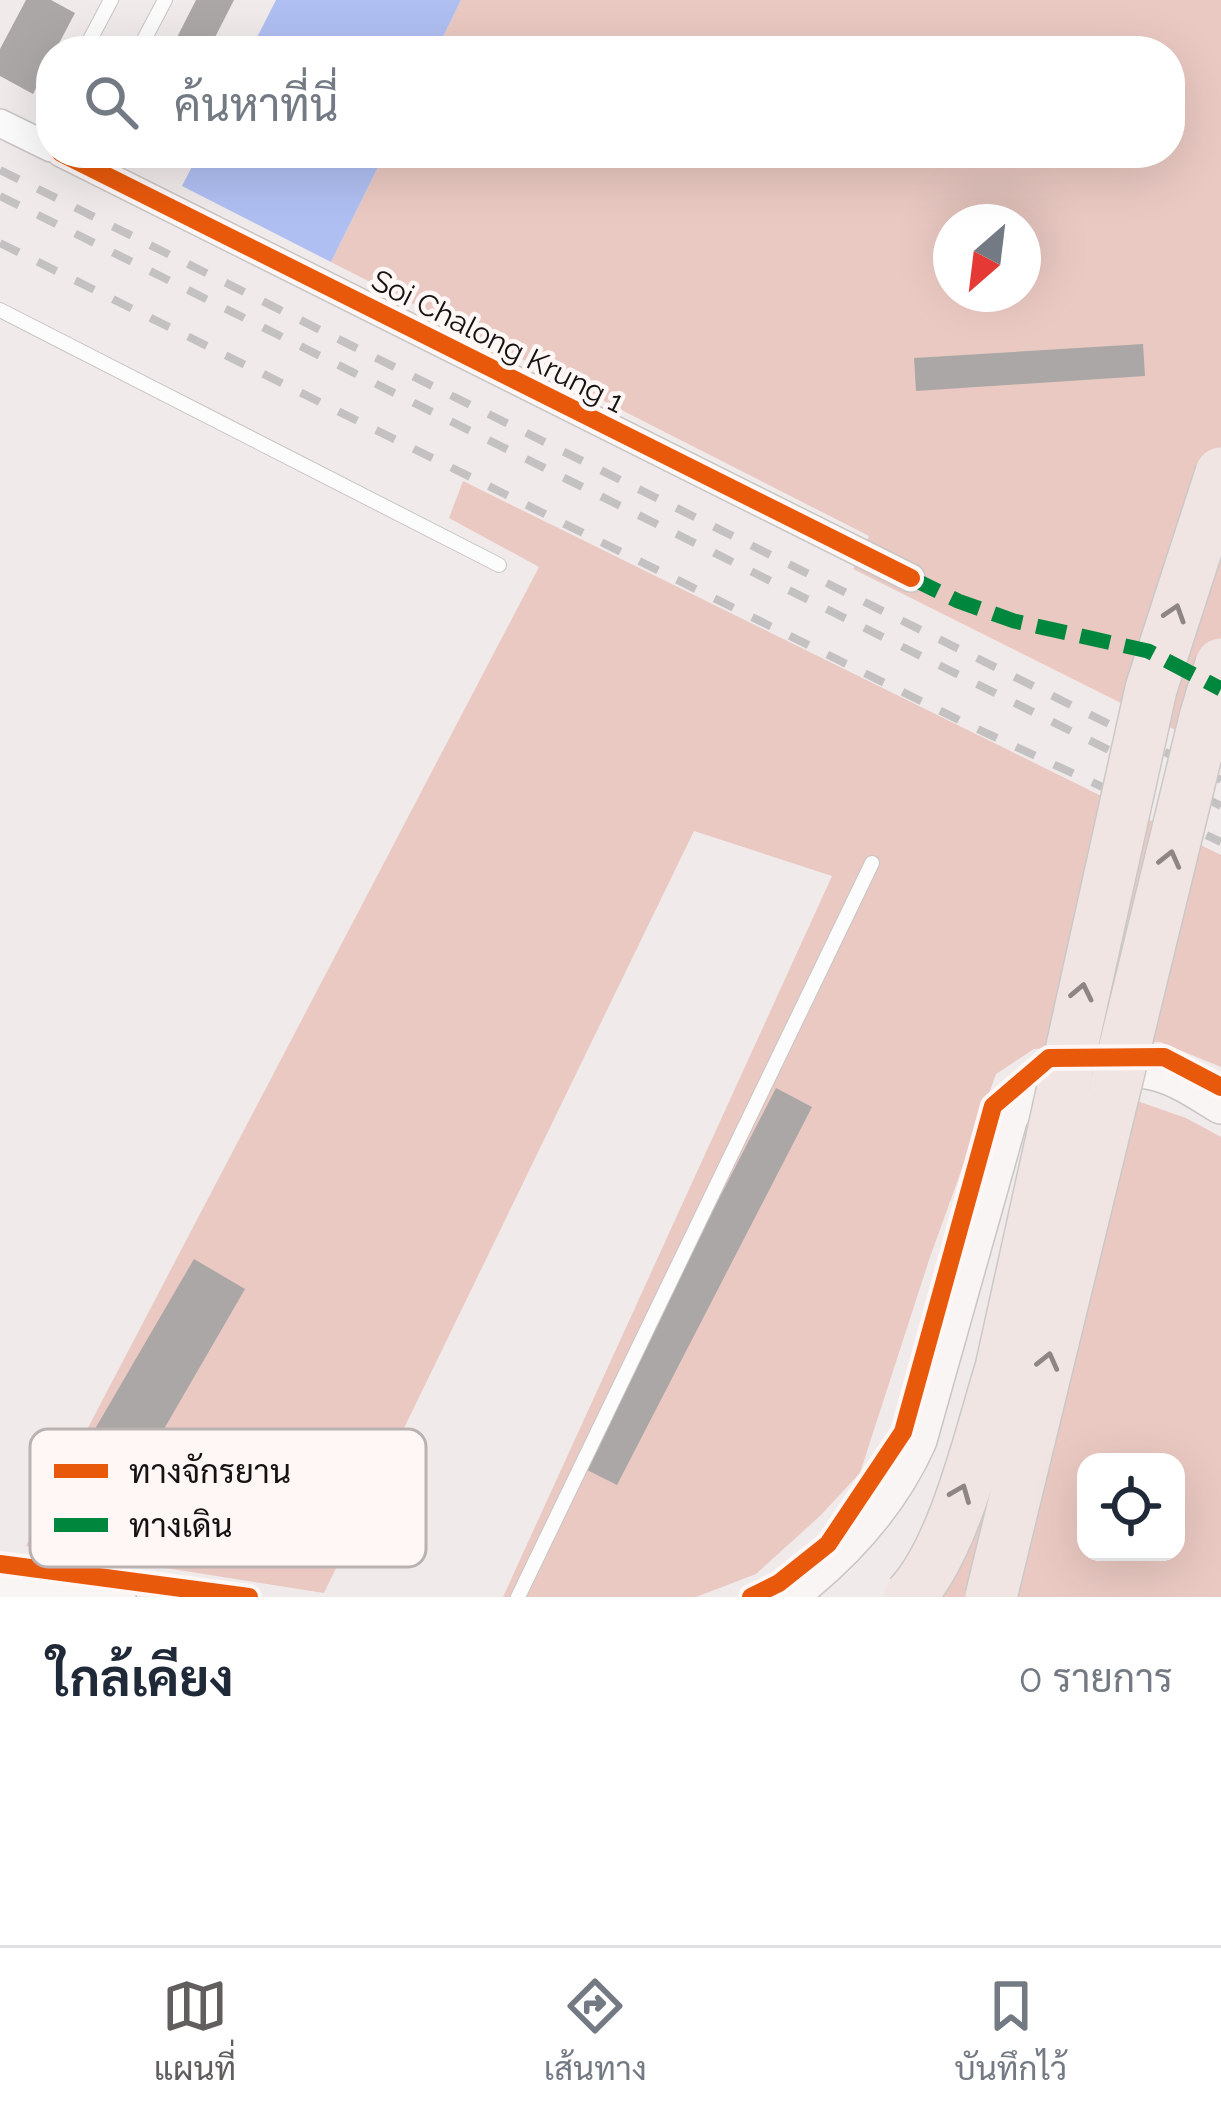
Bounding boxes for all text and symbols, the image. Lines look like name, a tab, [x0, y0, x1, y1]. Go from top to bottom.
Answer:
search box	[36, 36, 1185, 168]
icon: search	[78, 69, 144, 135]
text: ค้นหาที่นี่	[174, 79, 338, 132]
north arrow	[933, 204, 1041, 312]
street label: Soi Chalong Krung 1	[366, 262, 630, 420]
one-way arrow	[1161, 603, 1186, 624]
one-way arrow	[1156, 850, 1181, 870]
one-way arrow	[1068, 982, 1093, 1002]
one-way arrow	[1034, 1351, 1059, 1371]
legend	[30, 1429, 426, 1567]
text: ทางจักรยาน	[129, 1452, 291, 1491]
map controls	[1077, 1453, 1185, 1561]
button: locate	[1077, 1453, 1185, 1561]
one-way arrow	[947, 1483, 971, 1504]
text: ทางเดิน	[129, 1506, 232, 1545]
text: ใกล้เคียง	[48, 1648, 234, 1708]
text: 0 รายการ	[1019, 1655, 1173, 1701]
tab: แผนที่	[154, 1973, 236, 2088]
tab: เส้นทาง	[544, 1973, 647, 2088]
tab: บันทึกไว้	[954, 1973, 1067, 2088]

